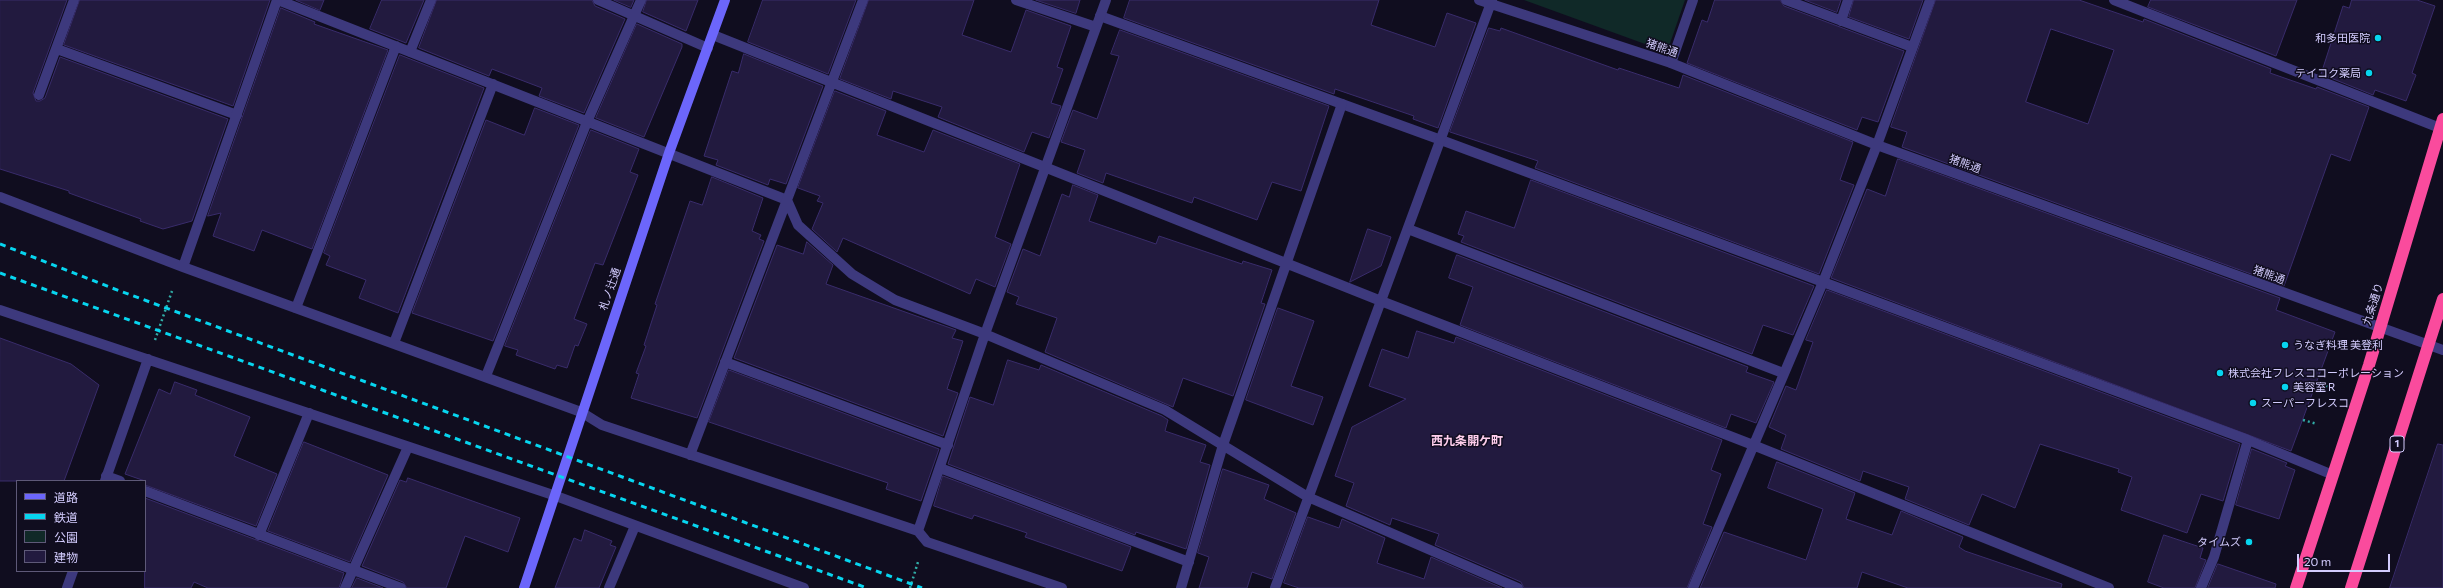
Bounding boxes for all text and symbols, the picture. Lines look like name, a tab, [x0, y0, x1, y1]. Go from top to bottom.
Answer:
place label: 和多田医院	[2315, 31, 2370, 45]
marker: 和多田医院	[2373, 33, 2383, 43]
street label: 猪熊通	[1644, 36, 1680, 60]
place label: テイコク薬局	[2295, 66, 2361, 80]
marker: テイコク薬局	[2364, 68, 2374, 78]
street label: 猪熊通	[1947, 152, 1983, 176]
street label: 猪熊通	[2251, 263, 2287, 287]
street label: 札ノ辻通	[597, 266, 623, 312]
street label: 九条通り	[2360, 281, 2386, 327]
place label: うなぎ料理 美登利	[2293, 338, 2383, 352]
marker: うなぎ料理 美登利	[2280, 340, 2290, 350]
place label: 株式会社フレスココーポレーション	[2228, 366, 2404, 380]
marker: 株式会社フレスココーポレーション	[2215, 368, 2225, 378]
place label: 美容室 R	[2293, 380, 2335, 394]
marker: 美容室 R	[2280, 382, 2290, 392]
place label: スーパーフレスコ	[2261, 396, 2349, 410]
marker: スーパーフレスコ	[2248, 398, 2258, 408]
district label: 西九条開ケ町	[1431, 434, 1503, 448]
road number: 1	[2390, 436, 2404, 452]
legend	[16, 480, 146, 572]
text: 道路	[54, 490, 78, 504]
text: 鉄道	[54, 510, 78, 524]
text: 公園	[54, 530, 78, 544]
place label: タイムズ	[2197, 535, 2241, 549]
marker: タイムズ	[2244, 537, 2254, 547]
scale bar	[2299, 546, 2392, 572]
text: 建物	[54, 550, 78, 564]
text: 20 m	[2304, 554, 2331, 568]

